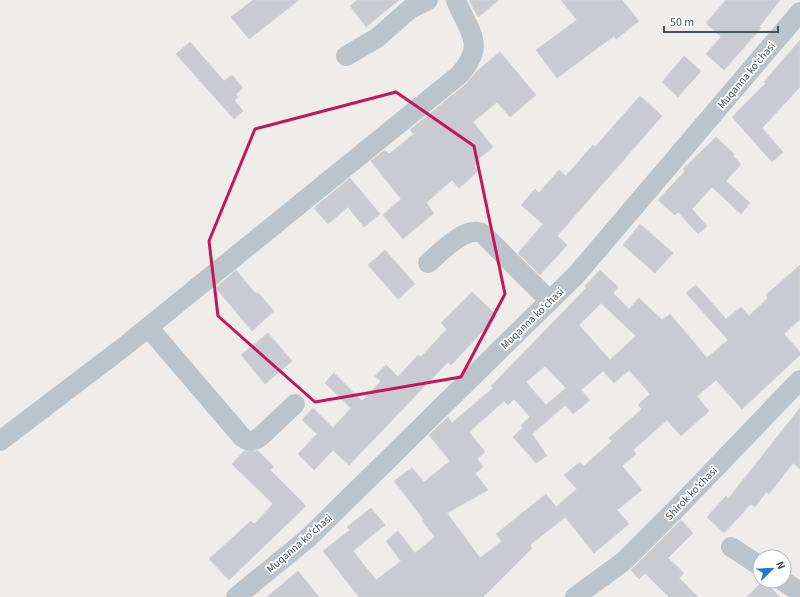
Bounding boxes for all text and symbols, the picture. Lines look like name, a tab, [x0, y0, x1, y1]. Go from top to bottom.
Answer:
scale bar	[664, 8, 778, 34]
text: 50 m	[670, 14, 694, 31]
street label: Muqanna koʻchasi	[714, 39, 779, 112]
street label: Muqanna koʻchasi	[497, 284, 567, 353]
street label: Shirok koʻchasi	[662, 463, 721, 523]
street label: Muqanna koʻchasi	[263, 511, 335, 576]
north arrow	[752, 549, 792, 589]
text: N	[772, 559, 789, 572]

